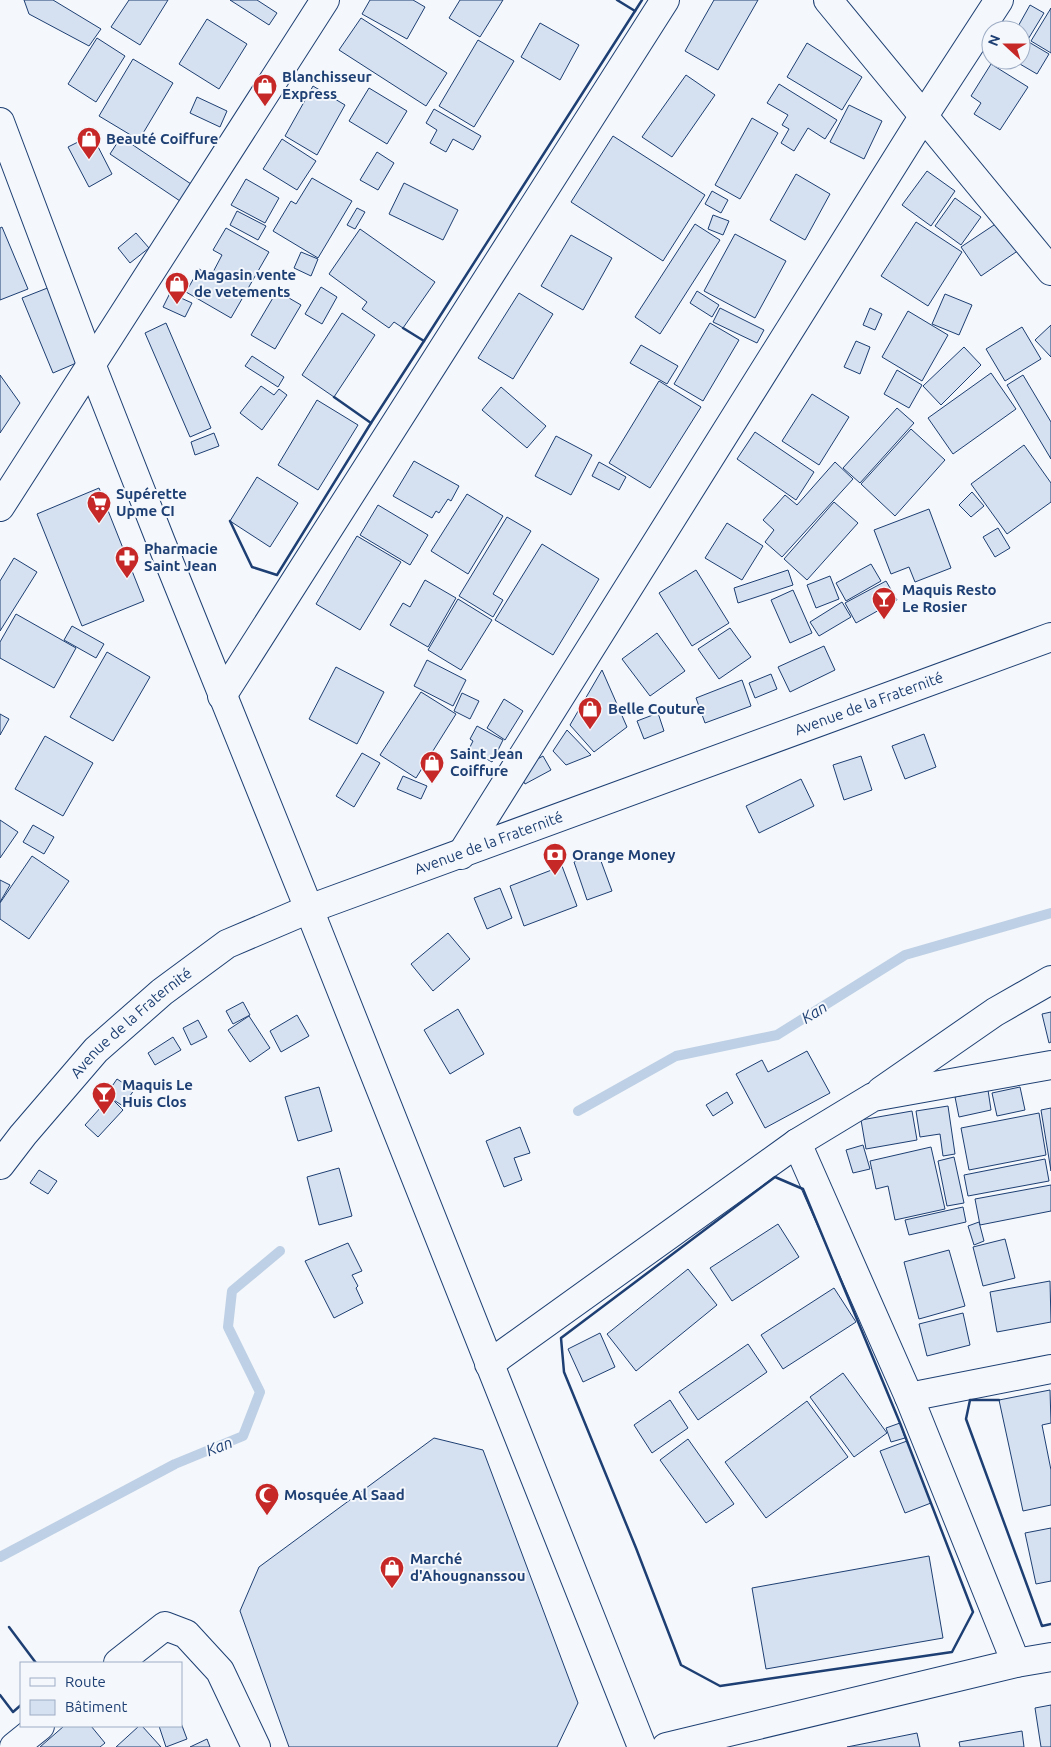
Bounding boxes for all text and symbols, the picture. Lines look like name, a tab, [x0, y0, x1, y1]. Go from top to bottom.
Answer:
north arrow	[981, 20, 1031, 70]
text: N	[985, 33, 1003, 48]
place label: Blanchisseur Express	[282, 68, 372, 102]
shop icon: Blanchisseur Express	[252, 73, 278, 107]
shop icon: Beauté Coiffure	[76, 126, 102, 160]
place label: Beauté Coiffure	[106, 130, 218, 147]
place label: Magasin vente de vetements	[194, 266, 296, 300]
shop icon: Magasin vente de vetements	[164, 271, 190, 305]
place label: Supérette Upme CI	[116, 485, 187, 519]
supermarket icon: Supérette Upme CI	[86, 490, 112, 524]
place label: Pharmacie Saint Jean	[144, 540, 218, 574]
pharmacy icon: Pharmacie Saint Jean	[114, 545, 140, 579]
place label: Maquis Resto Le Rosier	[902, 581, 997, 615]
bar icon: Maquis Resto Le Rosier	[871, 586, 897, 620]
street label: Avenue de la Fraternité	[792, 668, 945, 738]
shop icon: Belle Couture	[577, 696, 603, 730]
place label: Belle Couture	[608, 700, 705, 717]
place label: Saint Jean Coiffure	[450, 745, 523, 779]
shop icon: Saint Jean Coiffure	[419, 750, 445, 784]
street label: Avenue de la Fraternité	[412, 808, 565, 878]
bank icon: Orange Money	[542, 842, 568, 876]
place label: Orange Money	[572, 846, 676, 863]
street label: Avenue de la Fraternité	[67, 964, 195, 1081]
water label: Kan	[798, 997, 830, 1027]
place label: Maquis Le Huis Clos	[122, 1076, 193, 1110]
bar icon: Maquis Le Huis Clos	[91, 1081, 117, 1115]
water label: Kan	[203, 1433, 235, 1459]
mosque icon: Mosquée Al Saad	[254, 1482, 280, 1516]
place label: Mosquée Al Saad	[284, 1486, 405, 1503]
place label: Marché d'Ahougnanssou	[410, 1550, 526, 1584]
shop icon: Marché d'Ahougnanssou	[379, 1555, 405, 1589]
legend	[20, 1662, 182, 1727]
text: Route	[65, 1673, 106, 1690]
text: Bâtiment	[65, 1698, 128, 1715]

